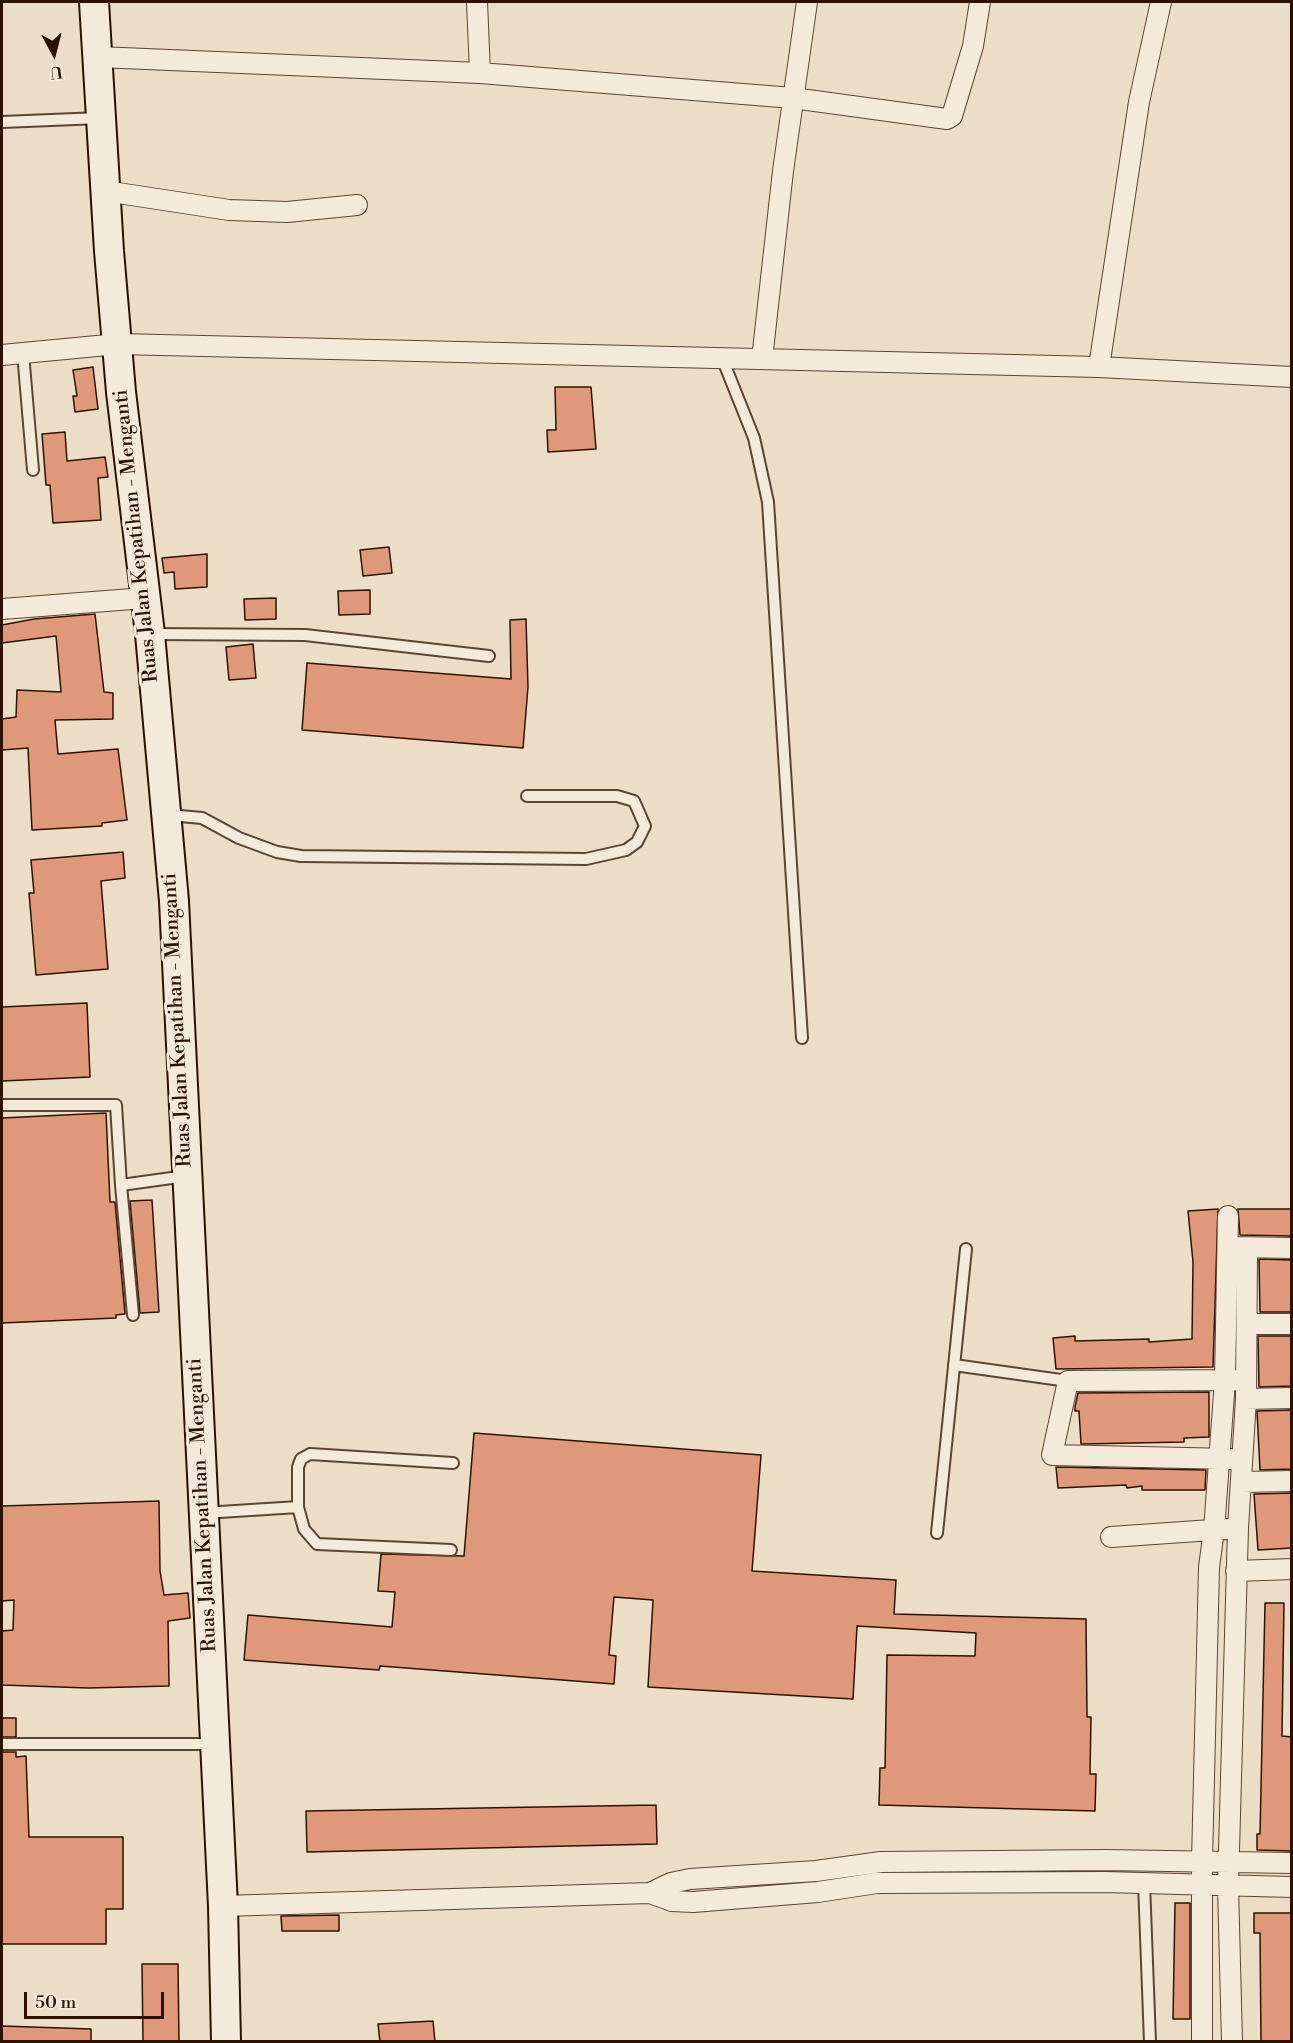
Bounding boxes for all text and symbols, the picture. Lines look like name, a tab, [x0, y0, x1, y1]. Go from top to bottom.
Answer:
north arrow	[24, 24, 84, 84]
text: U	[49, 61, 64, 83]
street label: Ruas Jalan Kepatihan - Menganti	[110, 388, 164, 684]
street label: Ruas Jalan Kepatihan - Menganti	[158, 872, 198, 1168]
street label: Ruas Jalan Kepatihan - Menganti	[183, 1357, 223, 1653]
scale bar	[27, 1980, 166, 2018]
text: 50 m	[35, 1991, 76, 2014]

